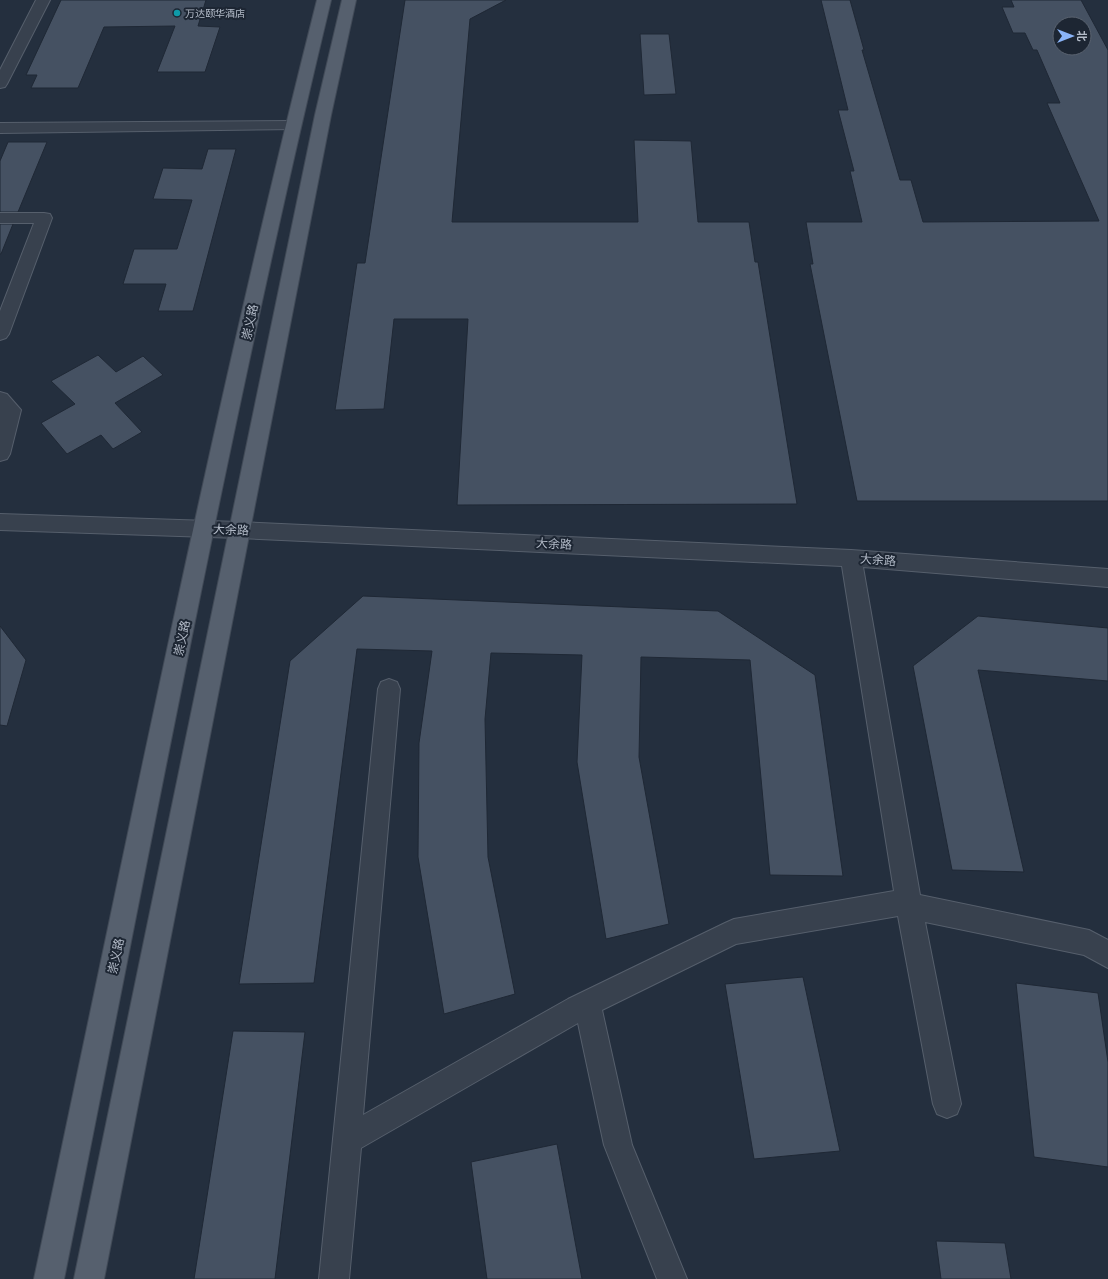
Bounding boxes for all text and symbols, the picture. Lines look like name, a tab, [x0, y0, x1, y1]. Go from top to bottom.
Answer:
marker: 万达颐华酒店	[172, 8, 182, 18]
place label: 万达颐华酒店	[185, 8, 245, 19]
north arrow	[1052, 16, 1092, 56]
text: 北	[1075, 31, 1088, 42]
street label: 崇义路	[239, 303, 261, 341]
street label: 大余路	[213, 522, 249, 538]
street label: 大余路	[536, 536, 572, 552]
street label: 大余路	[860, 552, 896, 568]
street label: 崇义路	[171, 619, 193, 657]
street label: 崇义路	[105, 937, 127, 975]

